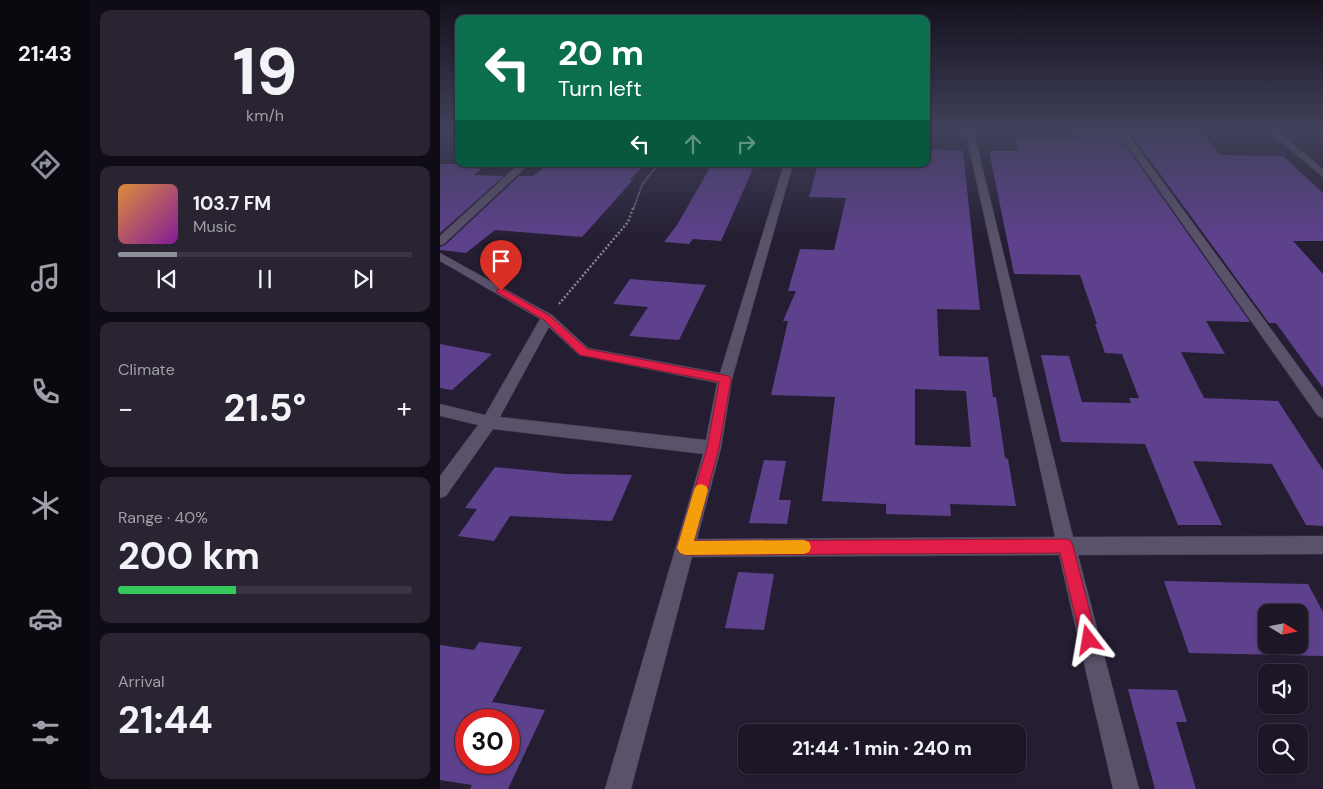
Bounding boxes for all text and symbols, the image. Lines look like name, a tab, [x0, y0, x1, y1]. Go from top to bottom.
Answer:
text: 19	[233, 30, 297, 114]
text: 20 m	[558, 30, 644, 76]
icon: left	[475, 35, 540, 100]
text: 21:43	[18, 39, 72, 68]
text: Turn left	[558, 74, 642, 103]
text: km/h	[246, 105, 284, 126]
icon: left	[626, 130, 654, 158]
icon: ahead	[679, 130, 707, 158]
icon: right	[732, 130, 760, 158]
icon: directions	[28, 147, 63, 182]
text: 103.7 FM	[193, 191, 271, 216]
text: Music	[193, 216, 237, 237]
pin	[480, 240, 522, 291]
icon: arrive	[487, 247, 515, 275]
icon: music	[28, 260, 63, 295]
icon: previous	[153, 265, 181, 293]
icon: pause	[251, 265, 279, 293]
icon: next	[349, 265, 377, 293]
text: Climate	[118, 359, 175, 380]
icon: phone	[28, 374, 63, 409]
text: 21.5°	[224, 383, 306, 433]
text: −	[118, 390, 133, 427]
text: +	[397, 390, 412, 427]
icon: climate	[28, 488, 63, 523]
text: Range · 40%	[118, 507, 208, 528]
text: 200 km	[118, 531, 260, 581]
icon: car	[28, 601, 63, 636]
north arrow	[1258, 604, 1308, 654]
map controls	[1258, 604, 1308, 774]
position arrow	[1062, 613, 1114, 665]
button: sound	[1258, 664, 1308, 714]
text: Arrival	[118, 671, 165, 692]
text: 21:44	[118, 695, 213, 745]
speed limit sign: 30	[455, 709, 520, 774]
icon: filters	[28, 715, 63, 750]
button: search	[1258, 724, 1308, 774]
text: 21:44 · 1 min · 240 m	[792, 736, 972, 761]

